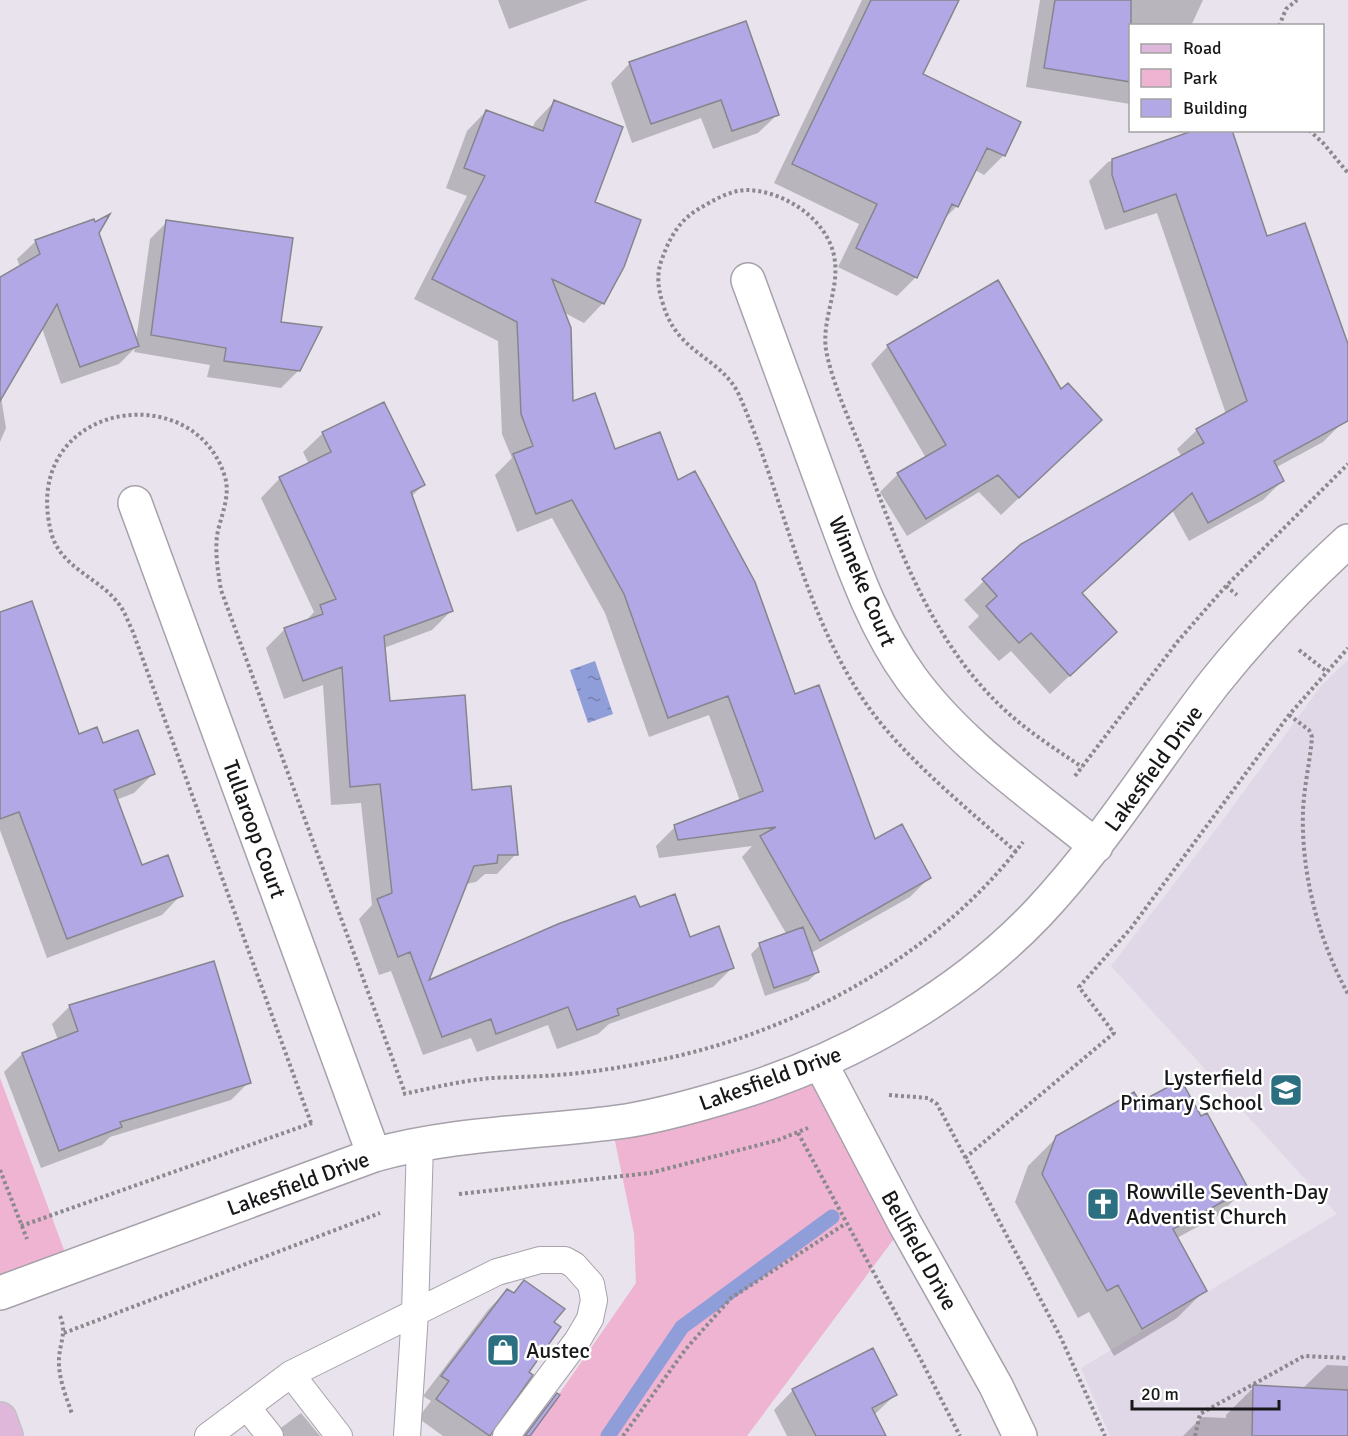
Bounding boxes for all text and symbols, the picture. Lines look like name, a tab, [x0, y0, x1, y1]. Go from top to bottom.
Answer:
legend	[1129, 24, 1324, 132]
text: Road	[1183, 37, 1222, 59]
text: Park	[1183, 67, 1218, 89]
text: Building	[1183, 97, 1247, 119]
street label: Winneke Court	[823, 512, 902, 651]
street label: Lakesfield Drive	[1099, 700, 1208, 837]
street label: Tullaroop Court	[217, 757, 292, 902]
street label: Lakesfield Drive	[695, 1040, 845, 1117]
place label: Lysterfield Primary School	[1120, 1064, 1263, 1116]
school or university icon: Lysterfield Primary School	[1268, 1072, 1304, 1108]
street label: Lakesfield Drive	[223, 1145, 373, 1222]
place label: Rowville Seventh-Day Adventist Church	[1126, 1178, 1329, 1230]
street label: Bellfield Drive	[876, 1186, 964, 1315]
church icon: Rowville Seventh-Day Adventist Church	[1085, 1186, 1121, 1222]
shop icon: Austec	[485, 1332, 521, 1368]
place label: Austec	[526, 1337, 590, 1364]
scale bar	[1132, 1373, 1279, 1411]
text: 20 m	[1141, 1383, 1179, 1405]

